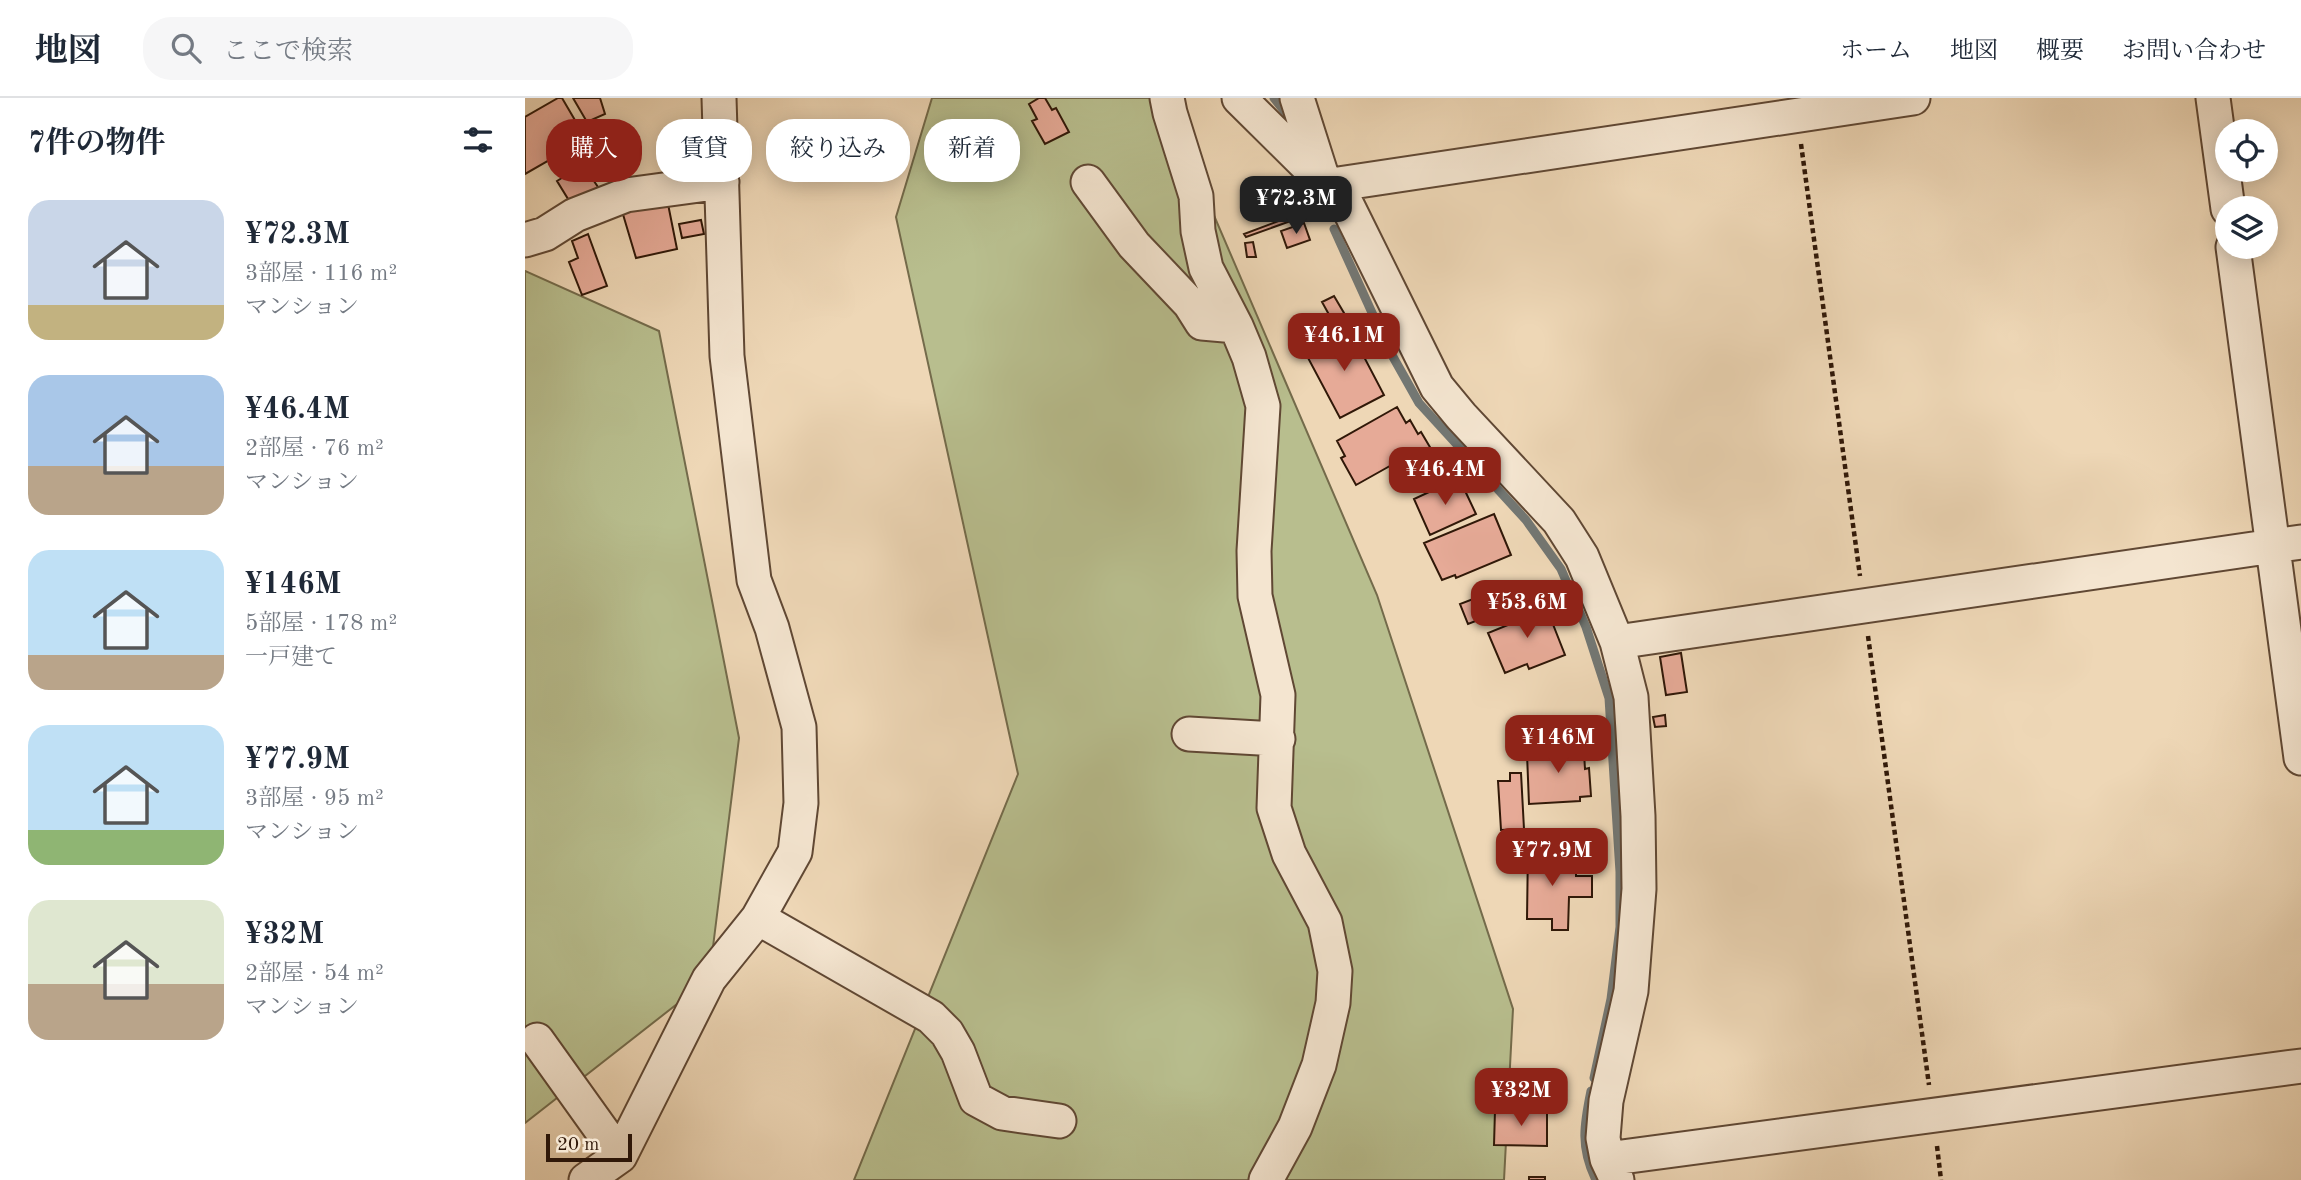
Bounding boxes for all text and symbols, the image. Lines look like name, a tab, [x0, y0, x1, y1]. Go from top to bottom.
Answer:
search box	[143, 17, 633, 80]
icon: search	[167, 29, 205, 67]
text: 地図	[35, 36, 101, 69]
text: ここで検索	[223, 39, 353, 65]
text: ホーム	[1840, 40, 1912, 64]
text: 地図	[1950, 40, 1998, 64]
text: 概要	[2036, 40, 2084, 64]
text: お問い合わせ	[2122, 40, 2266, 64]
chip: 購入	[546, 119, 642, 182]
chip: 賃貸	[656, 119, 752, 182]
chip: 絞り込み	[766, 119, 910, 182]
chip: 新着	[924, 119, 1020, 182]
map controls	[2215, 119, 2278, 259]
button: locate	[2215, 119, 2278, 182]
icon: filters	[459, 121, 497, 159]
text: 7件の物件	[28, 129, 165, 159]
pin: ¥72.3M	[1239, 176, 1353, 236]
text: ¥72.3M	[1256, 187, 1336, 210]
button: layers	[2215, 196, 2278, 259]
text: ¥72.3M	[245, 220, 350, 250]
icon: home	[84, 228, 168, 312]
text: 3部屋 · 116 m²	[245, 262, 397, 285]
text: マンション	[245, 296, 359, 319]
pin: ¥46.1M	[1287, 314, 1401, 373]
text: ¥46.1M	[1304, 324, 1384, 347]
text: ¥46.4M	[245, 395, 350, 425]
icon: home	[84, 403, 168, 487]
text: 2部屋 · 76 m²	[245, 437, 384, 460]
pin: ¥46.4M	[1388, 448, 1502, 507]
text: ¥46.4M	[1405, 458, 1485, 481]
text: マンション	[245, 471, 359, 494]
text: ¥146M	[245, 570, 341, 600]
icon: home	[84, 578, 168, 662]
pin: ¥53.6M	[1470, 580, 1584, 640]
text: ¥53.6M	[1487, 591, 1567, 614]
text: 5部屋 · 178 m²	[245, 612, 397, 635]
text: 一戸建て	[245, 646, 337, 669]
pin: ¥146M	[1509, 716, 1607, 775]
text: ¥146M	[1521, 726, 1595, 749]
text: ¥77.9M	[245, 745, 350, 775]
icon: home	[84, 753, 168, 837]
text: 3部屋 · 95 m²	[245, 787, 384, 810]
text: マンション	[245, 821, 359, 844]
pin: ¥77.9M	[1495, 828, 1609, 888]
text: ¥77.9M	[1512, 839, 1592, 862]
text: ¥32M	[245, 920, 324, 950]
icon: home	[84, 928, 168, 1012]
text: 2部屋 · 54 m²	[245, 962, 384, 985]
text: マンション	[245, 996, 359, 1019]
pin: ¥32M	[1480, 1068, 1562, 1128]
text: ¥32M	[1491, 1079, 1551, 1102]
scale bar	[546, 1131, 632, 1163]
text: 20 m	[557, 1136, 599, 1155]

